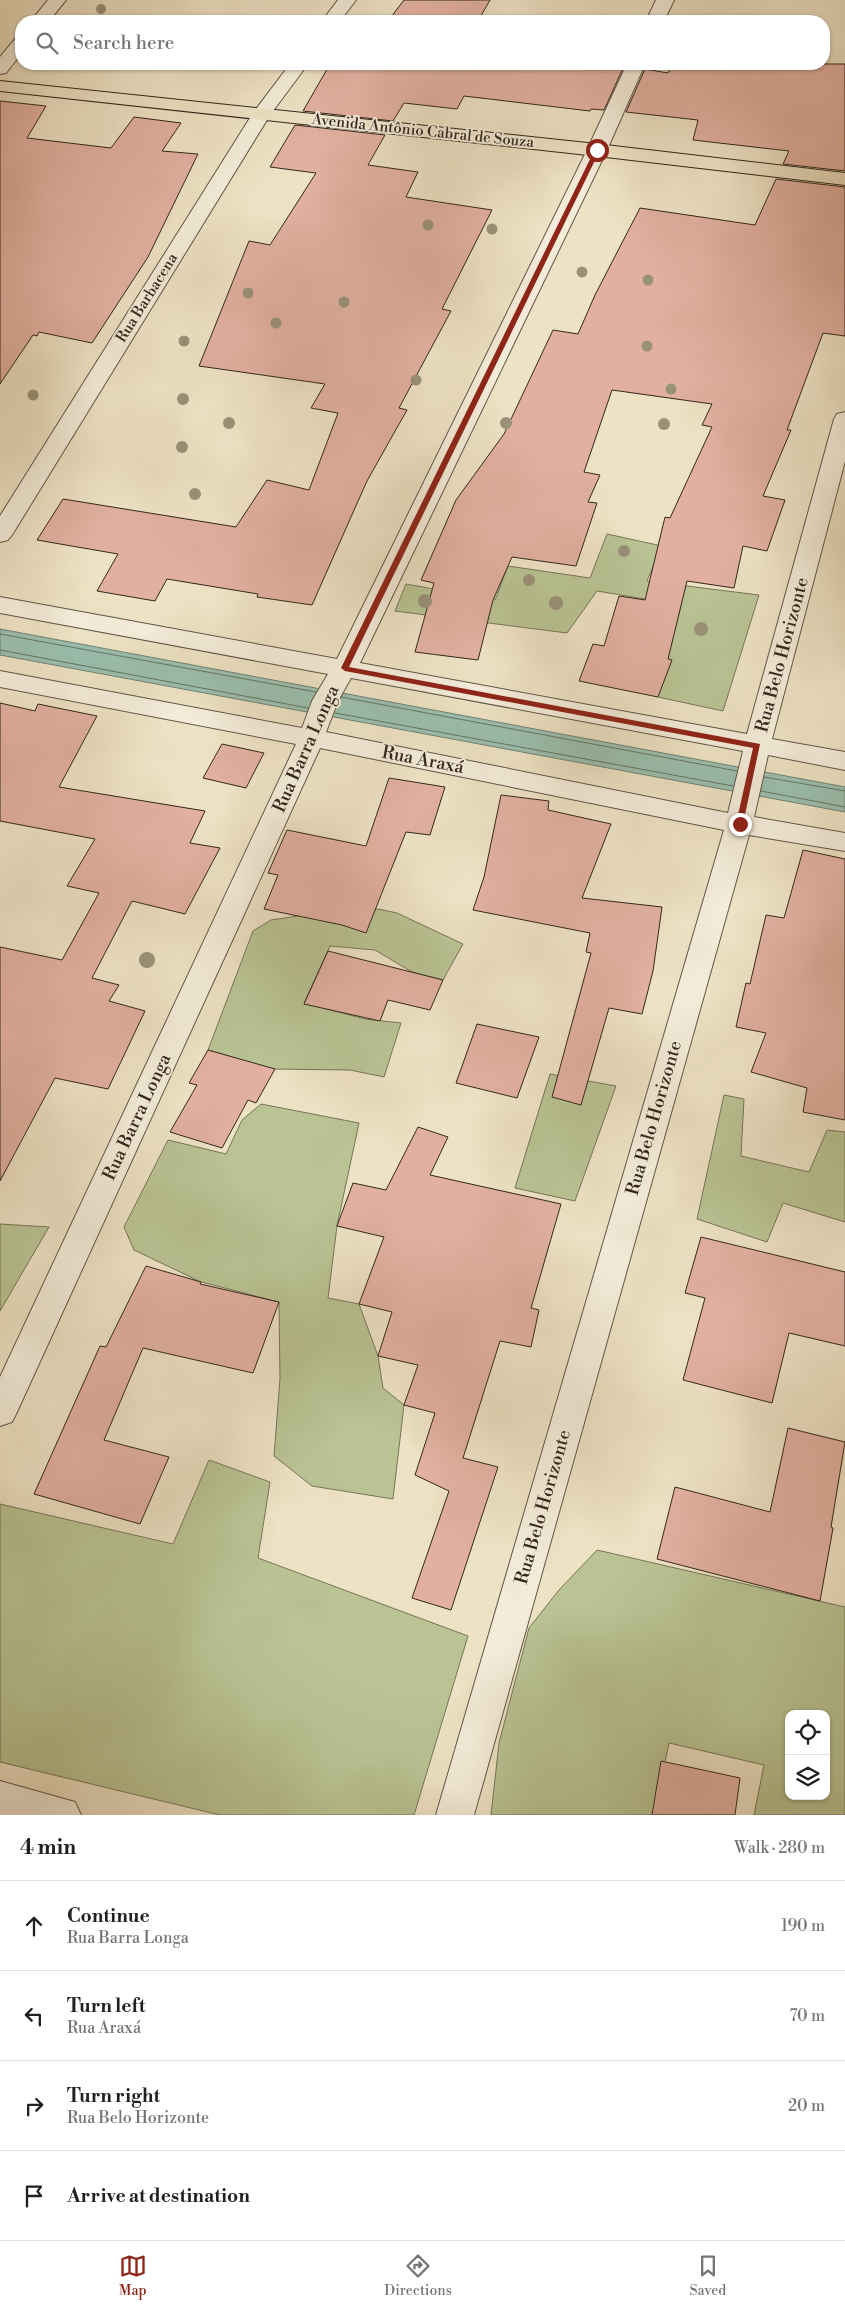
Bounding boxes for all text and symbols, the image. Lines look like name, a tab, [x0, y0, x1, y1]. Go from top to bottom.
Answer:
search box	[15, 15, 830, 70]
icon: search	[33, 29, 61, 57]
text: Search here	[73, 31, 174, 55]
street label: Avenida Antônio Cabral de Souza	[310, 110, 535, 152]
route start	[586, 139, 609, 162]
street label: Rua Barbacena	[112, 249, 182, 346]
street label: Rua Belo Horizonte	[750, 575, 814, 735]
street label: Rua Barra Longa	[268, 681, 345, 816]
street label: Rua Araxá	[380, 741, 467, 779]
route end	[729, 813, 752, 836]
street label: Rua Belo Horizonte	[621, 1038, 687, 1198]
street label: Rua Barra Longa	[98, 1049, 177, 1184]
street label: Rua Belo Horizonte	[510, 1427, 576, 1587]
map controls	[785, 1710, 830, 1800]
button: locate	[785, 1710, 830, 1755]
button: layers	[785, 1755, 830, 1800]
text: 4 min	[20, 1835, 76, 1861]
text: Walk · 280 m	[734, 1838, 825, 1858]
text: Continue	[67, 1904, 150, 1928]
icon: ahead	[20, 1912, 48, 1940]
text: 190 m	[781, 1916, 825, 1936]
text: Rua Barra Longa	[67, 1928, 189, 1948]
text: Turn left	[67, 1994, 146, 2018]
icon: left	[20, 2002, 48, 2030]
text: 70 m	[789, 2006, 825, 2026]
text: Rua Araxá	[67, 2018, 141, 2038]
text: Turn right	[67, 2084, 160, 2108]
icon: right	[20, 2092, 48, 2120]
text: 20 m	[788, 2096, 825, 2116]
text: Rua Belo Horizonte	[67, 2108, 209, 2128]
icon: arrive	[20, 2182, 48, 2210]
text: Arrive at destination	[67, 2184, 250, 2208]
tab: Map	[119, 2252, 147, 2300]
tab: Directions	[384, 2252, 452, 2300]
tab: Saved	[689, 2252, 726, 2300]

